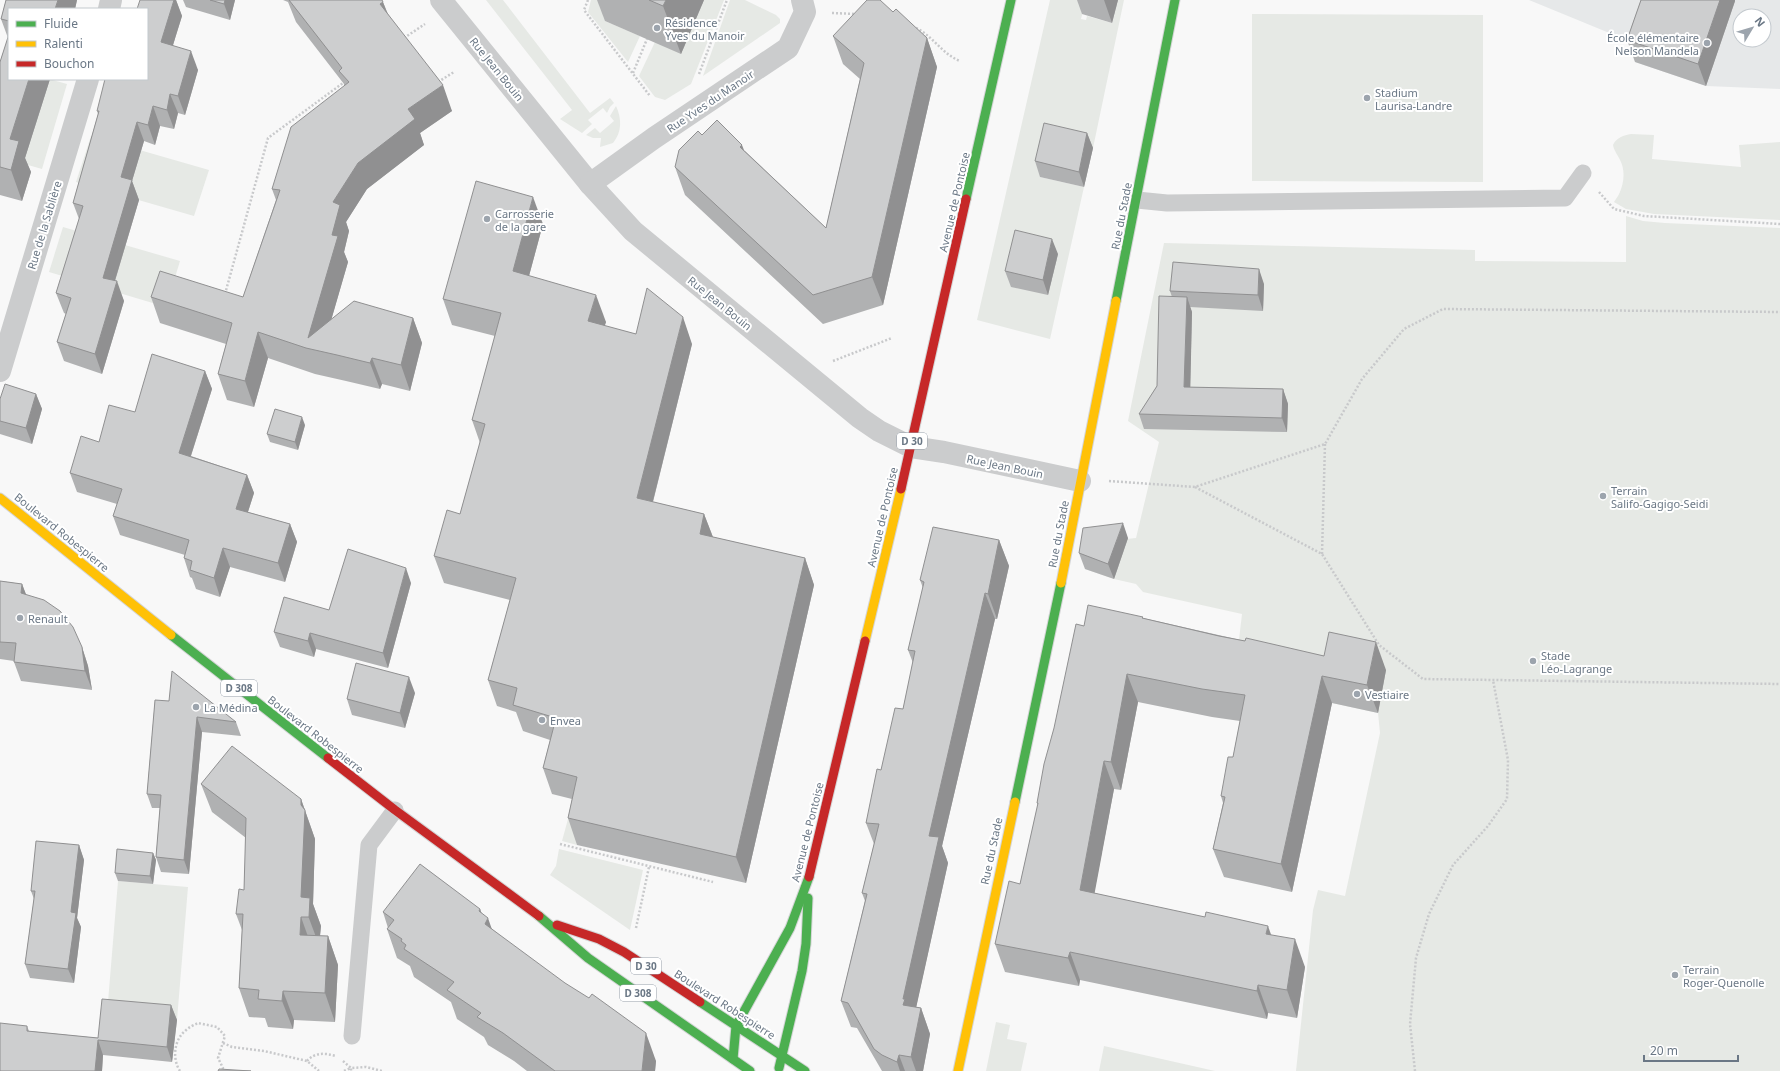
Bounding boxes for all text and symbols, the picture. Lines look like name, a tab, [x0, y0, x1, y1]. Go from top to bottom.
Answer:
legend	[8, 8, 148, 80]
north arrow	[1732, 8, 1772, 48]
text: N	[1752, 13, 1769, 30]
text: Fluide	[44, 15, 78, 32]
place label: Résidence Yves du Manoir	[665, 15, 745, 43]
marker: Résidence Yves du Manoir	[652, 23, 662, 33]
place label: École élémentaire Nelson Mandela	[1607, 30, 1699, 58]
street label: Rue Jean Bouin	[467, 34, 527, 104]
text: Ralenti	[44, 35, 83, 52]
marker: École élémentaire Nelson Mandela	[1702, 38, 1712, 48]
text: Bouchon	[44, 55, 94, 72]
street label: Rue Yves du Manoir	[663, 66, 757, 136]
place label: Stadium Laurisa-Landre	[1375, 85, 1452, 113]
marker: Stadium Laurisa-Landre	[1362, 93, 1372, 103]
street label: Avenue de Pontoise	[935, 150, 973, 254]
street label: Rue de la Sablière	[23, 179, 65, 271]
street label: Rue du Stade	[1107, 181, 1135, 251]
place label: Carrosserie de la gare	[495, 206, 554, 234]
marker: Carrosserie de la gare	[482, 214, 492, 224]
street label: Rue Jean Bouin	[685, 273, 755, 333]
road number: D 30	[897, 433, 927, 449]
street label: Rue Jean Bouin	[965, 451, 1045, 481]
street label: Avenue de Pontoise	[863, 465, 901, 569]
place label: Terrain Salifo-Gagigo-Seidi	[1611, 483, 1708, 511]
street label: Boulevard Robespierre	[12, 489, 112, 575]
marker: Terrain Salifo-Gagigo-Seidi	[1598, 491, 1608, 501]
street label: Rue du Stade	[1044, 499, 1072, 569]
place label: Renault	[28, 611, 68, 626]
marker: Renault	[15, 613, 25, 623]
place label: Stade Léo-Lagrange	[1541, 648, 1612, 676]
marker: Stade Léo-Lagrange	[1528, 656, 1538, 666]
road number: D 308	[221, 680, 257, 696]
place label: Vestiaire	[1365, 687, 1409, 702]
marker: Vestiaire	[1352, 689, 1362, 699]
street label: Boulevard Robespierre	[265, 692, 367, 776]
place label: La Médina	[204, 700, 258, 715]
marker: La Médina	[191, 702, 201, 712]
place label: Envea	[550, 713, 581, 728]
marker: Envea	[537, 715, 547, 725]
street label: Avenue de Pontoise	[787, 781, 827, 883]
street label: Rue du Stade	[977, 816, 1005, 886]
road number: D 30	[631, 958, 661, 974]
place label: Terrain Roger-Quenolle	[1683, 962, 1764, 990]
street label: Boulevard Robespierre	[672, 966, 778, 1042]
marker: Terrain Roger-Quenolle	[1670, 970, 1680, 980]
road number: D 308	[620, 985, 656, 1001]
scale bar	[1644, 1037, 1738, 1063]
text: 20 m	[1650, 1042, 1678, 1059]

